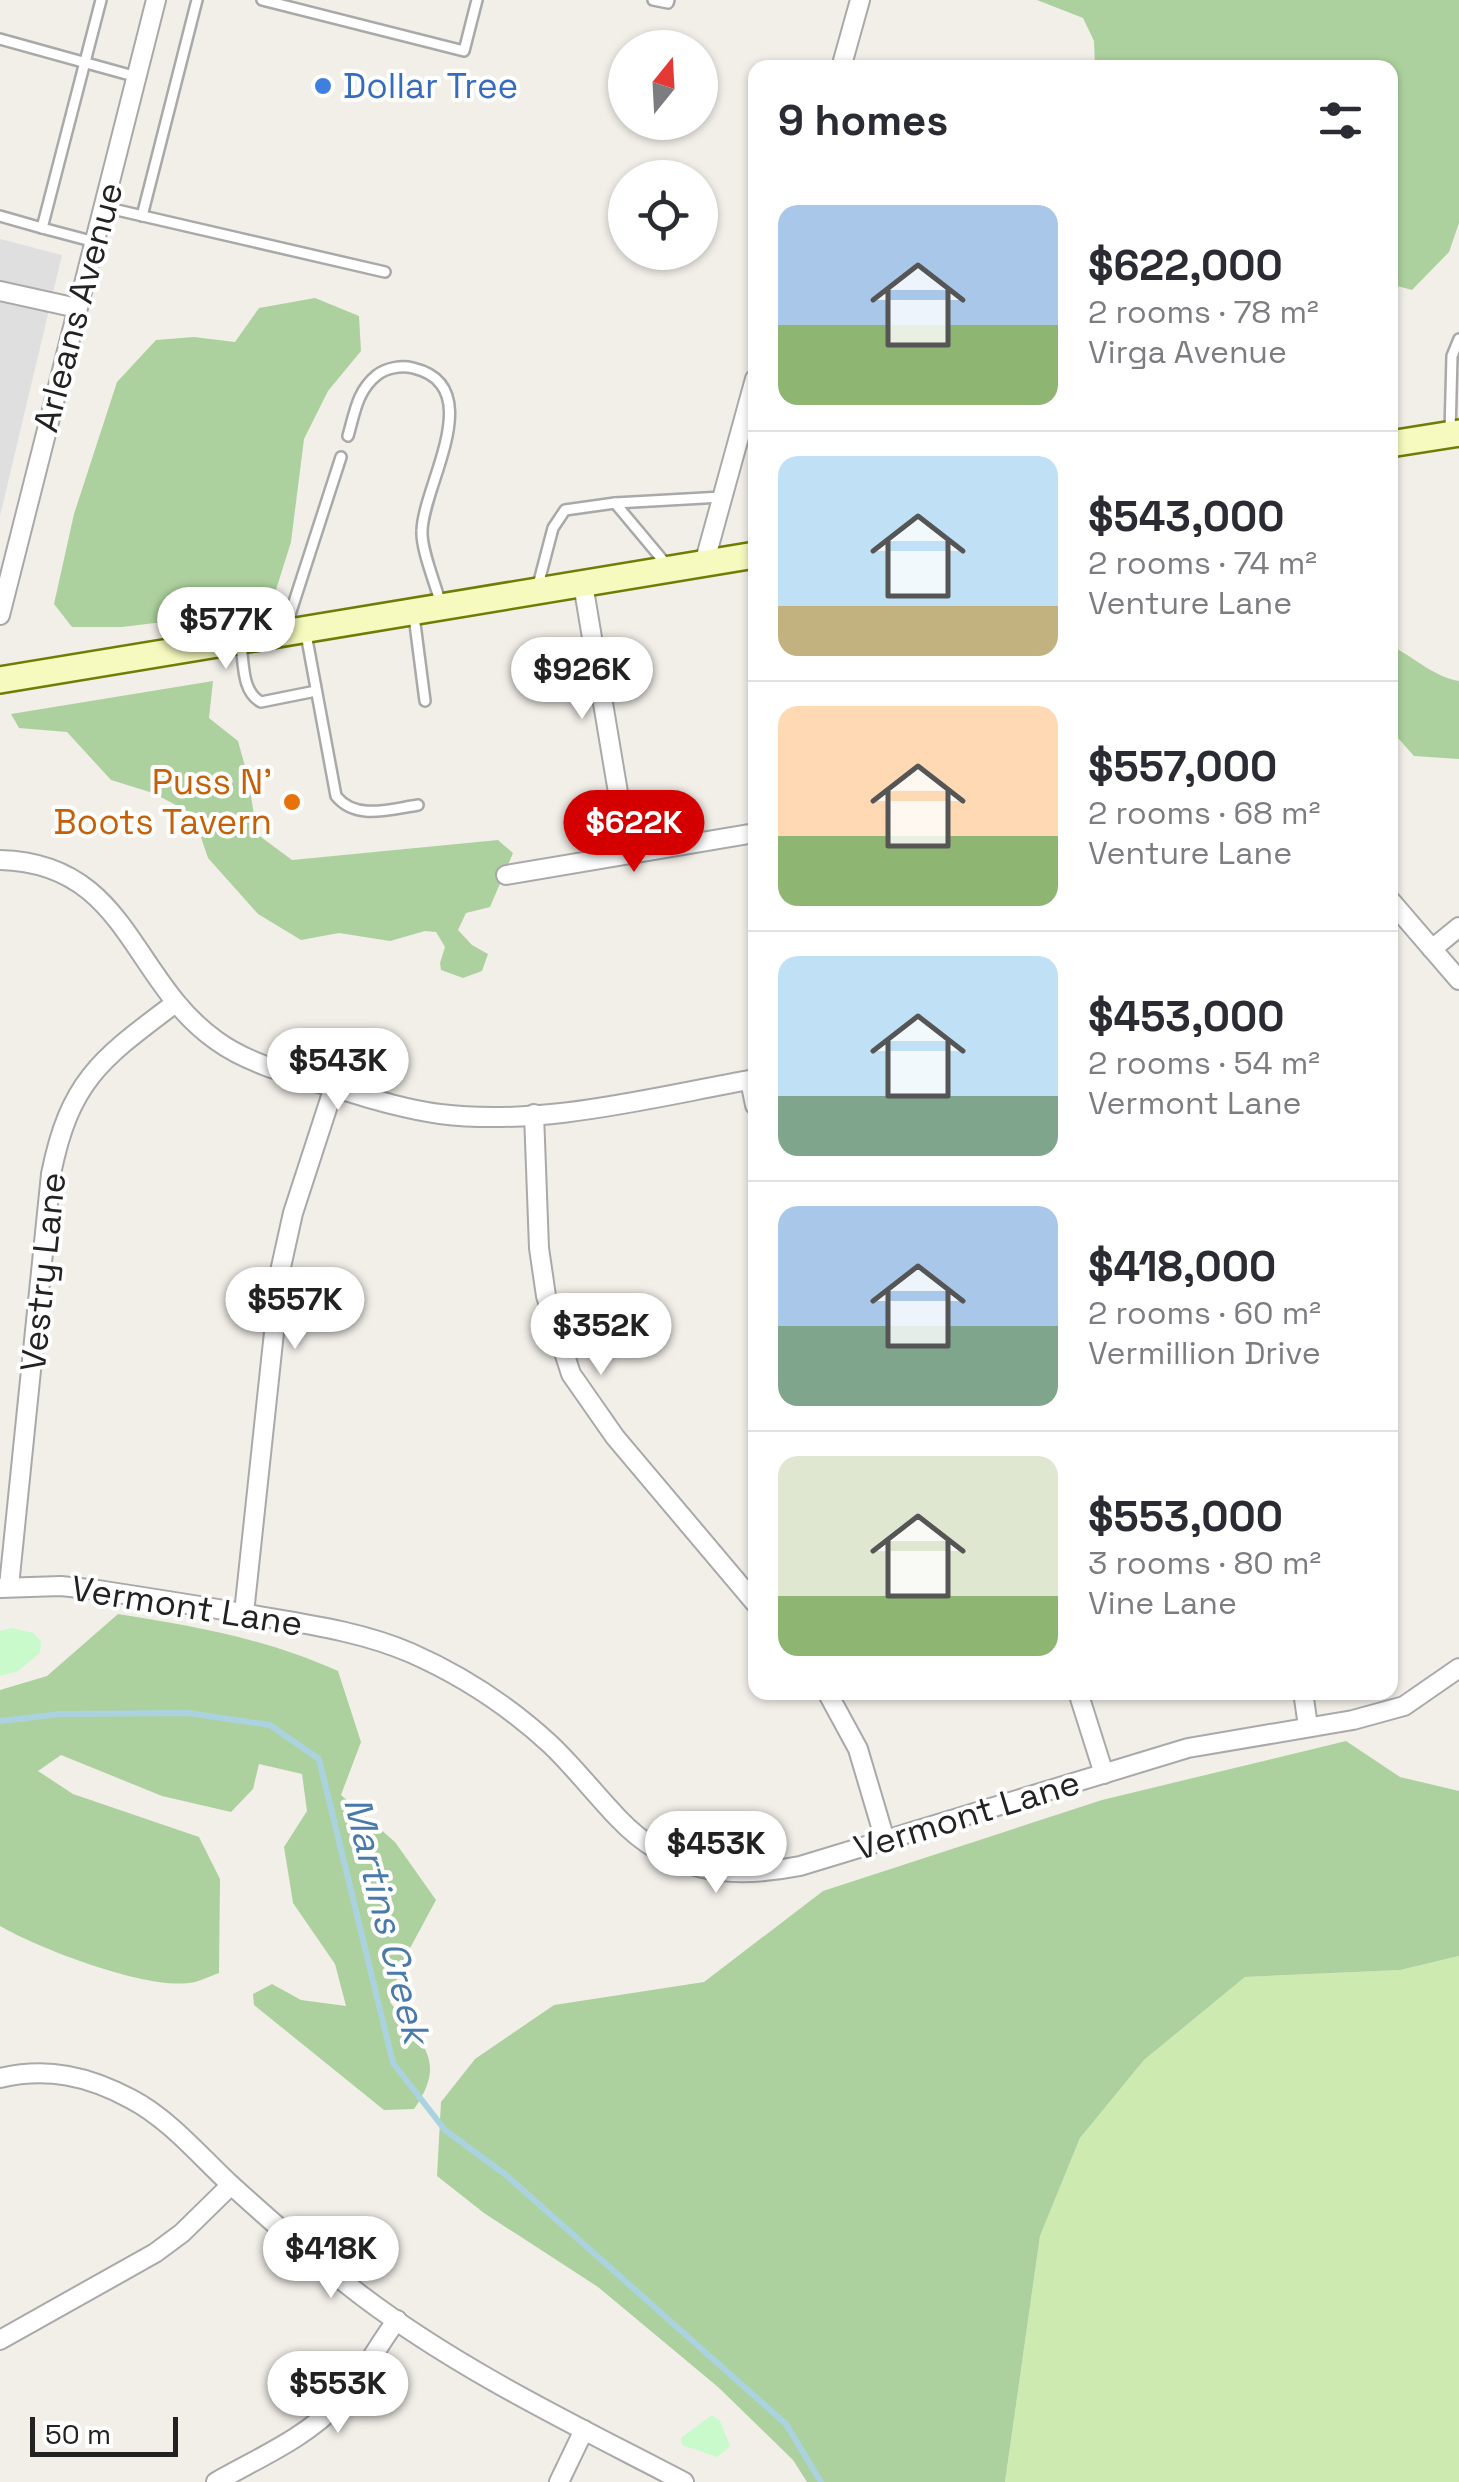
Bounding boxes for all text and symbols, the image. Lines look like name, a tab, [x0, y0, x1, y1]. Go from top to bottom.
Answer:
north arrow	[608, 30, 718, 140]
map controls	[608, 30, 718, 270]
place label: Dollar Tree	[343, 64, 518, 108]
marker: Dollar Tree	[312, 75, 334, 97]
icon: filters	[1313, 93, 1368, 148]
text: 9 homes	[778, 94, 948, 147]
button: locate	[608, 160, 718, 270]
street label: Arleans Avenue	[24, 177, 132, 437]
text: $622,000	[1088, 239, 1283, 292]
icon: home	[858, 245, 978, 365]
text: 2 rooms · 78 m²	[1088, 292, 1319, 332]
text: Virga Avenue	[1088, 332, 1287, 372]
text: $543,000	[1088, 490, 1284, 543]
icon: home	[858, 496, 978, 616]
text: 2 rooms · 74 m²	[1088, 543, 1317, 583]
text: Venture Lane	[1088, 583, 1292, 623]
pin: $577K	[156, 587, 296, 672]
text: $577K	[179, 599, 273, 639]
pin: $926K	[512, 637, 652, 722]
text: $926K	[533, 649, 631, 689]
text: $557,000	[1088, 740, 1277, 793]
icon: home	[858, 746, 978, 866]
place label: Puss N' Boots Tavern	[53, 760, 272, 844]
pin: $622K	[564, 790, 704, 875]
marker: Puss N' Boots Tavern	[281, 791, 303, 813]
text: 2 rooms · 68 m²	[1088, 793, 1320, 833]
text: $622K	[585, 802, 683, 842]
text: Venture Lane	[1088, 833, 1292, 873]
text: $453,000	[1088, 990, 1284, 1043]
icon: home	[858, 996, 978, 1116]
pin: $543K	[268, 1028, 408, 1113]
text: $543K	[289, 1040, 387, 1080]
text: 2 rooms · 54 m²	[1088, 1043, 1320, 1083]
text: Vermont Lane	[1088, 1083, 1301, 1123]
street label: Vestry Lane	[11, 1170, 75, 1374]
text: $418,000	[1088, 1240, 1276, 1293]
icon: home	[858, 1246, 978, 1366]
pin: $557K	[225, 1267, 365, 1352]
text: $557K	[247, 1279, 343, 1319]
pin: $352K	[531, 1293, 671, 1378]
text: 2 rooms · 60 m²	[1088, 1293, 1321, 1333]
text: $352K	[553, 1305, 649, 1345]
text: Vermillion Drive	[1088, 1333, 1321, 1373]
text: $553,000	[1088, 1490, 1283, 1543]
icon: home	[858, 1496, 978, 1616]
text: 3 rooms · 80 m²	[1088, 1543, 1321, 1583]
street label: Vermont Lane	[68, 1566, 306, 1646]
text: Vine Lane	[1088, 1583, 1237, 1623]
street label: Vermont Lane	[849, 1760, 1085, 1870]
water label: Martins Creek	[333, 1792, 442, 2053]
pin: $453K	[646, 1811, 786, 1896]
text: $453K	[667, 1823, 765, 1863]
pin: $418K	[261, 2216, 401, 2301]
text: $418K	[285, 2228, 377, 2268]
pin: $553K	[268, 2351, 408, 2436]
text: $553K	[289, 2363, 387, 2403]
scale bar	[30, 2412, 178, 2456]
text: 50 m	[45, 2416, 111, 2452]

